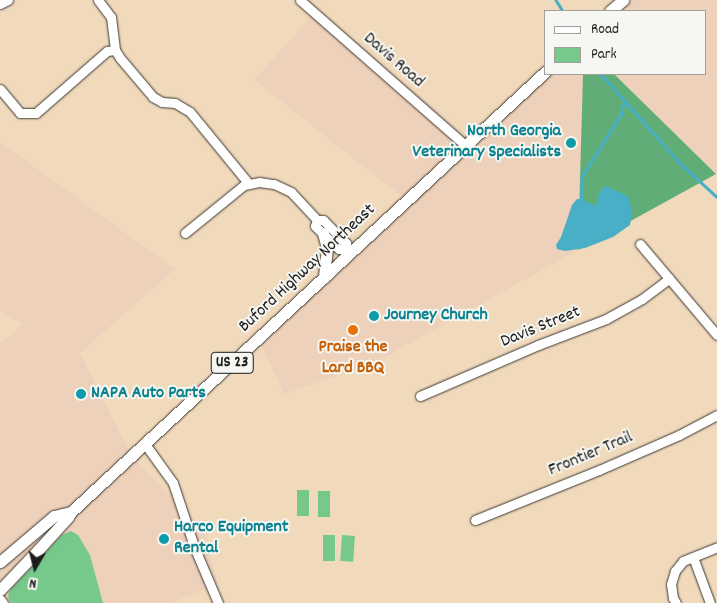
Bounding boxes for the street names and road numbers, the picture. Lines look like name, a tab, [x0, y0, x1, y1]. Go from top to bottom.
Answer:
street label: Davis Road	[358, 29, 428, 93]
street label: Buford Highway Northeast	[235, 200, 381, 338]
street label: Davis Street	[498, 302, 584, 354]
road number: US 23	[210, 349, 254, 376]
street label: Frontier Trail	[546, 428, 636, 482]

